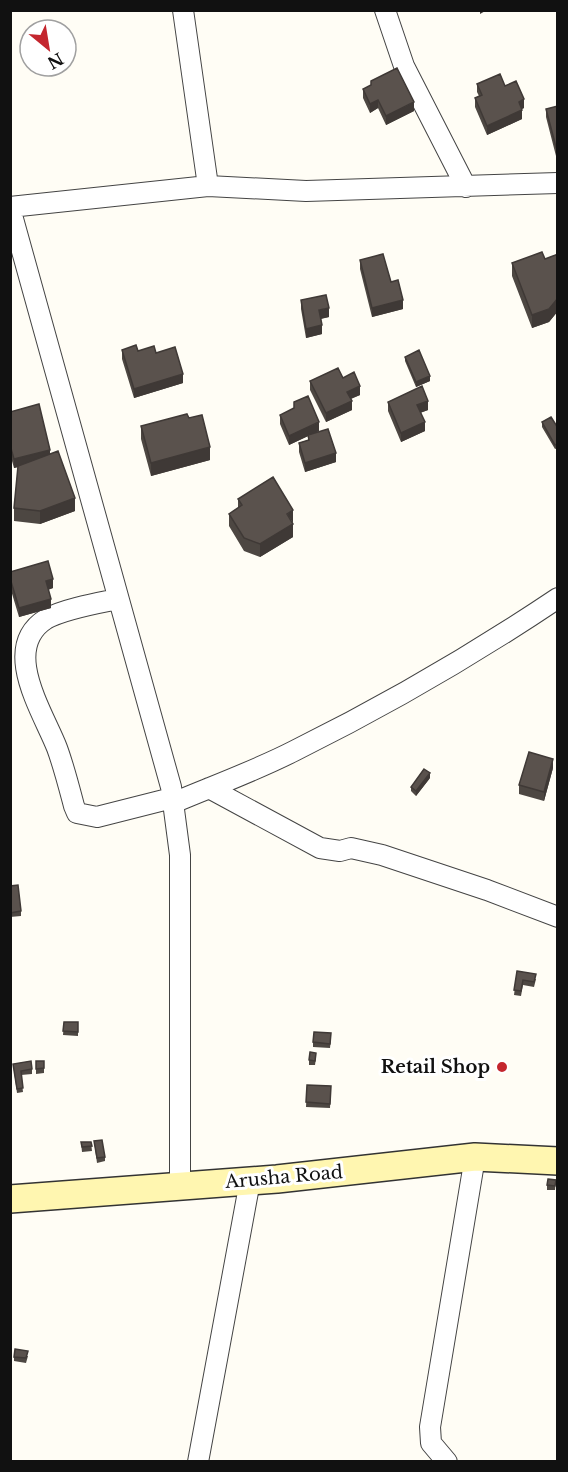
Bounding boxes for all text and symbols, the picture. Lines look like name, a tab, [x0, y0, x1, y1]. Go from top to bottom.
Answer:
north arrow	[18, 18, 78, 78]
text: N	[44, 49, 67, 73]
place label: Retail Shop	[381, 1056, 490, 1078]
marker: Retail Shop	[495, 1060, 509, 1074]
street label: Arusha Road	[223, 1161, 344, 1193]

